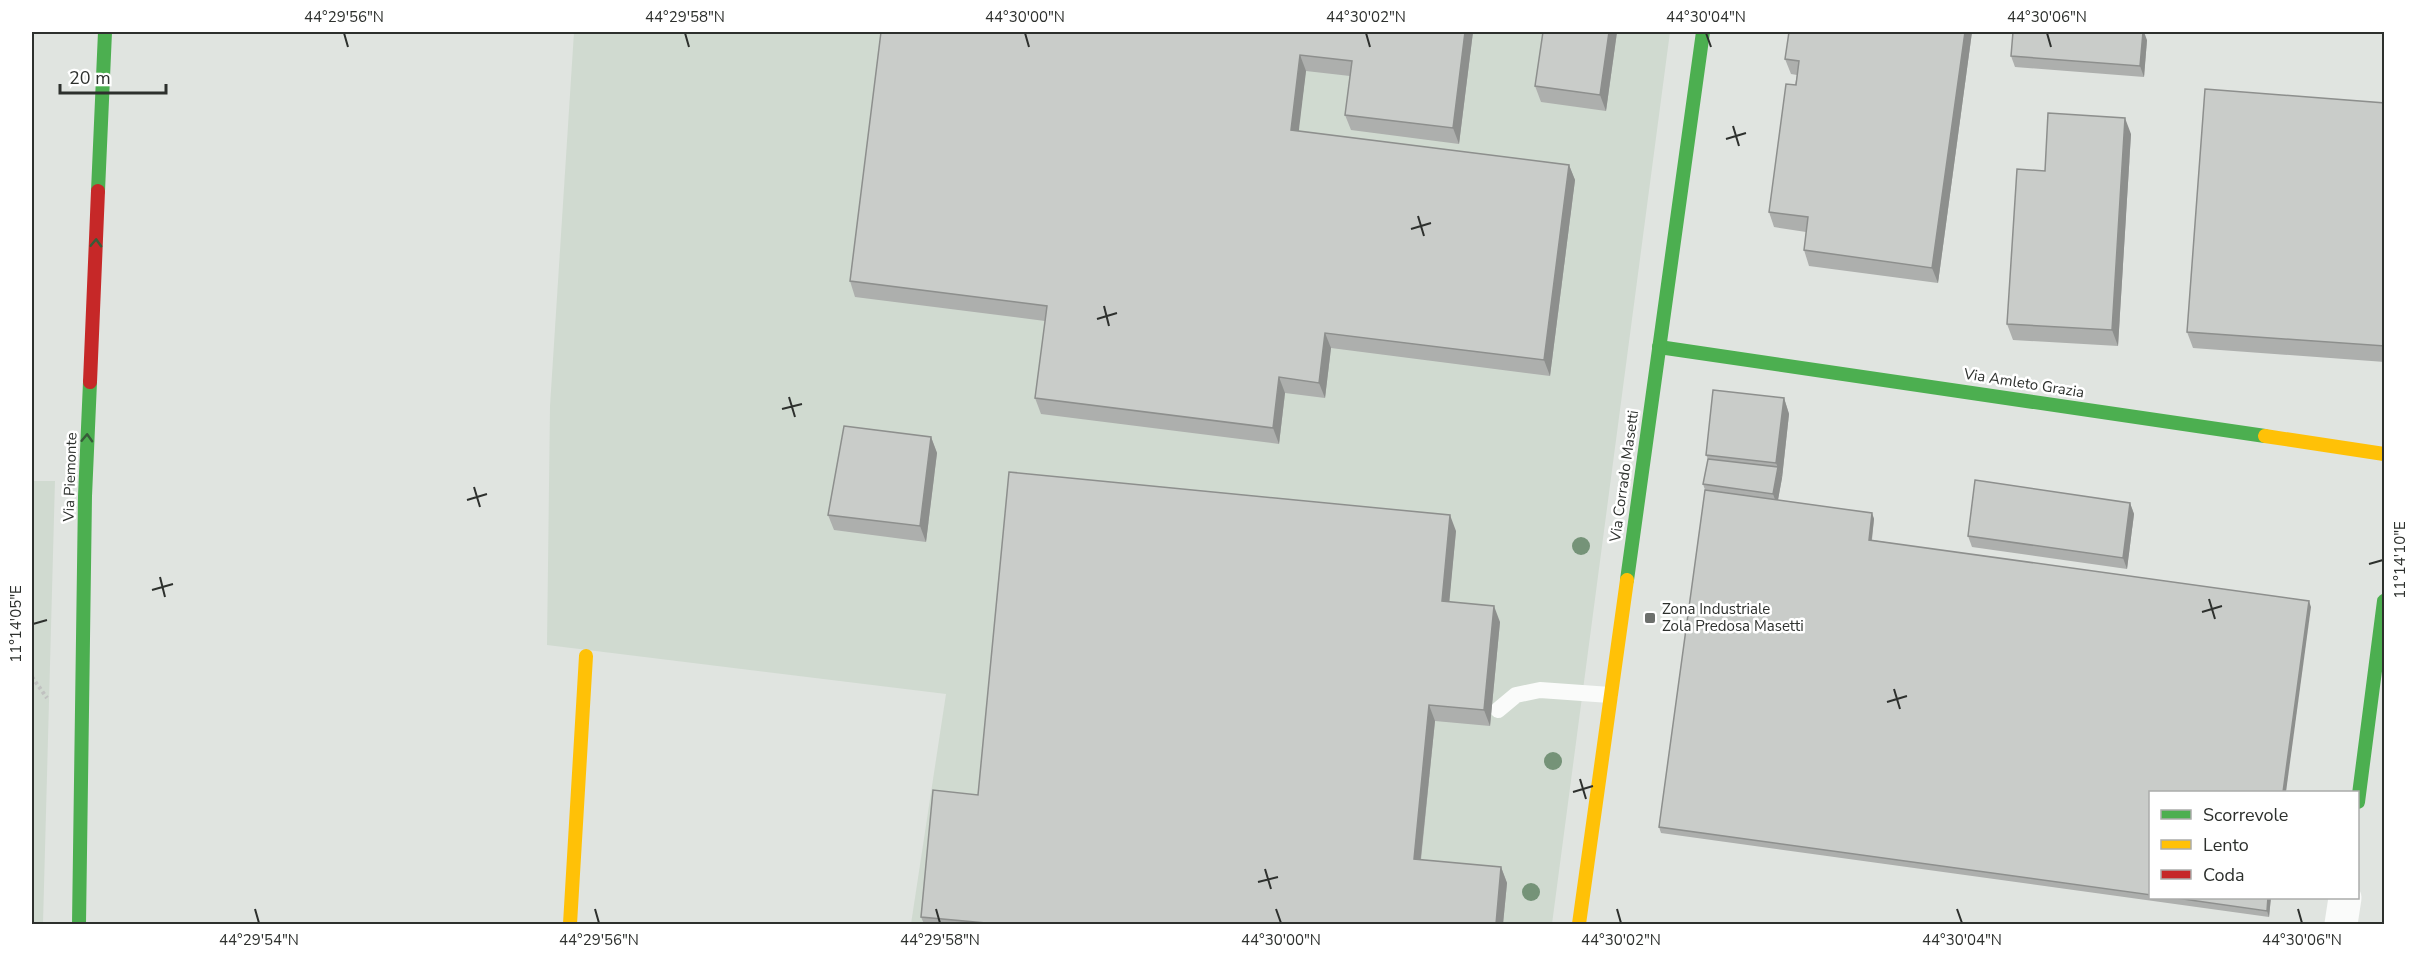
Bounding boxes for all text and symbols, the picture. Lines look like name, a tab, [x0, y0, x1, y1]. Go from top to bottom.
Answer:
text: 44°29'56"N	[304, 7, 384, 27]
text: 44°29'58"N	[645, 7, 725, 27]
text: 44°30'00"N	[985, 7, 1065, 27]
text: 44°30'02"N	[1326, 7, 1406, 27]
text: 44°30'04"N	[1666, 7, 1746, 27]
text: 44°30'06"N	[2007, 7, 2087, 27]
scale bar	[60, 57, 166, 95]
text: 20 m	[69, 66, 111, 90]
one-way arrow	[89, 238, 102, 247]
street label: Via Amleto Grazia	[1961, 363, 2086, 402]
street label: Via Corrado Masetti	[1605, 409, 1643, 544]
street label: Via Piemonte	[58, 432, 82, 523]
one-way arrow	[81, 433, 94, 442]
text: 11°14'10"E	[2390, 521, 2410, 599]
text: 11°14'05"E	[6, 585, 26, 663]
place label: Zona Industriale Zola Predosa Masetti	[1662, 599, 1804, 636]
marker: Zona Industriale Zola Predosa Masetti	[1643, 611, 1657, 625]
legend	[2149, 791, 2359, 899]
text: Scorrevole	[2203, 803, 2288, 827]
text: Lento	[2203, 833, 2249, 857]
text: Coda	[2203, 863, 2245, 887]
text: 44°29'54"N	[219, 930, 299, 950]
text: 44°29'56"N	[559, 930, 639, 950]
text: 44°29'58"N	[900, 930, 980, 950]
text: 44°30'00"N	[1241, 930, 1321, 950]
text: 44°30'02"N	[1581, 930, 1661, 950]
text: 44°30'04"N	[1922, 930, 2002, 950]
text: 44°30'06"N	[2262, 930, 2342, 950]

